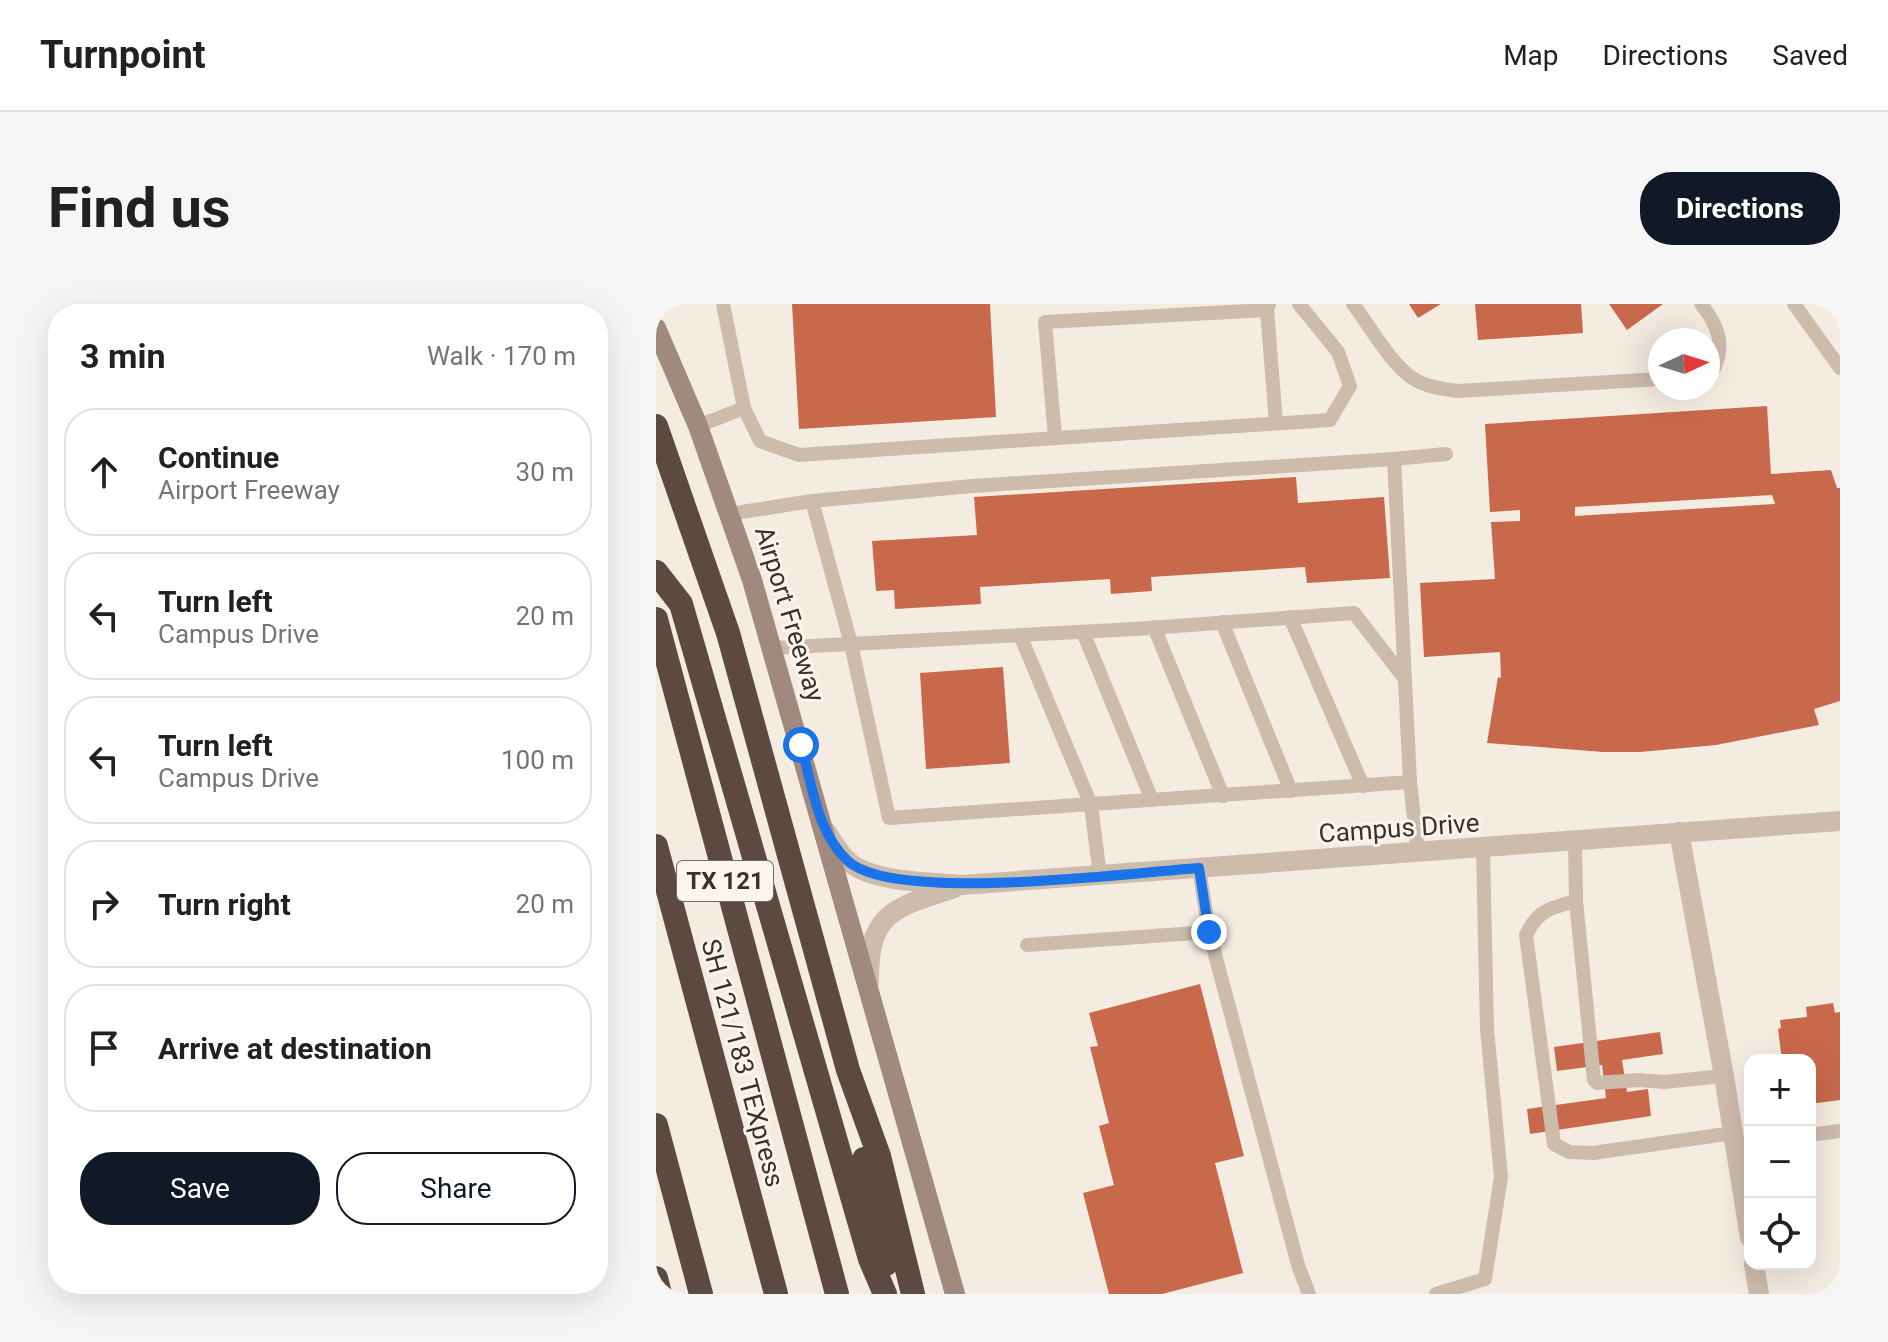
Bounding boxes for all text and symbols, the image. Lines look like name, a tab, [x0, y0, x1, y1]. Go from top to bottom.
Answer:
text: Turnpoint	[40, 33, 206, 77]
text: Map	[1503, 39, 1559, 72]
text: Directions	[1603, 39, 1728, 72]
text: Saved	[1772, 39, 1848, 72]
button: Directions	[1640, 172, 1840, 245]
text: Find us	[48, 175, 231, 241]
north arrow	[1648, 328, 1720, 400]
text: 3 min	[80, 336, 165, 376]
text: Walk · 170 m	[427, 341, 576, 371]
text: Continue	[158, 440, 279, 475]
icon: ahead	[82, 450, 126, 494]
text: 30 m	[516, 457, 574, 487]
text: Airport Freeway	[158, 475, 340, 505]
street label: Airport Freeway	[749, 523, 831, 705]
text: Turn left	[158, 584, 273, 619]
icon: left	[82, 594, 126, 638]
text: 20 m	[516, 601, 574, 631]
text: Campus Drive	[158, 619, 319, 649]
route start	[783, 727, 819, 763]
text: Turn left	[158, 728, 273, 763]
icon: left	[82, 738, 126, 782]
text: 100 m	[501, 745, 574, 775]
text: Campus Drive	[158, 763, 319, 793]
street label: Campus Drive	[1318, 807, 1480, 849]
road number: TX 121	[677, 861, 773, 901]
icon: right	[82, 882, 126, 926]
text: Turn right	[158, 887, 291, 922]
text: 20 m	[516, 889, 574, 919]
route end	[1191, 914, 1227, 950]
street label: SH 121/183 TEXpress	[695, 936, 791, 1190]
icon: arrive	[82, 1026, 126, 1070]
text: Arrive at destination	[158, 1031, 432, 1066]
map controls	[1744, 1054, 1816, 1270]
button: +	[1744, 1054, 1816, 1126]
button: −	[1744, 1126, 1816, 1198]
button: Save	[80, 1152, 320, 1225]
button: Share	[336, 1152, 576, 1225]
button: locate	[1744, 1198, 1816, 1270]

